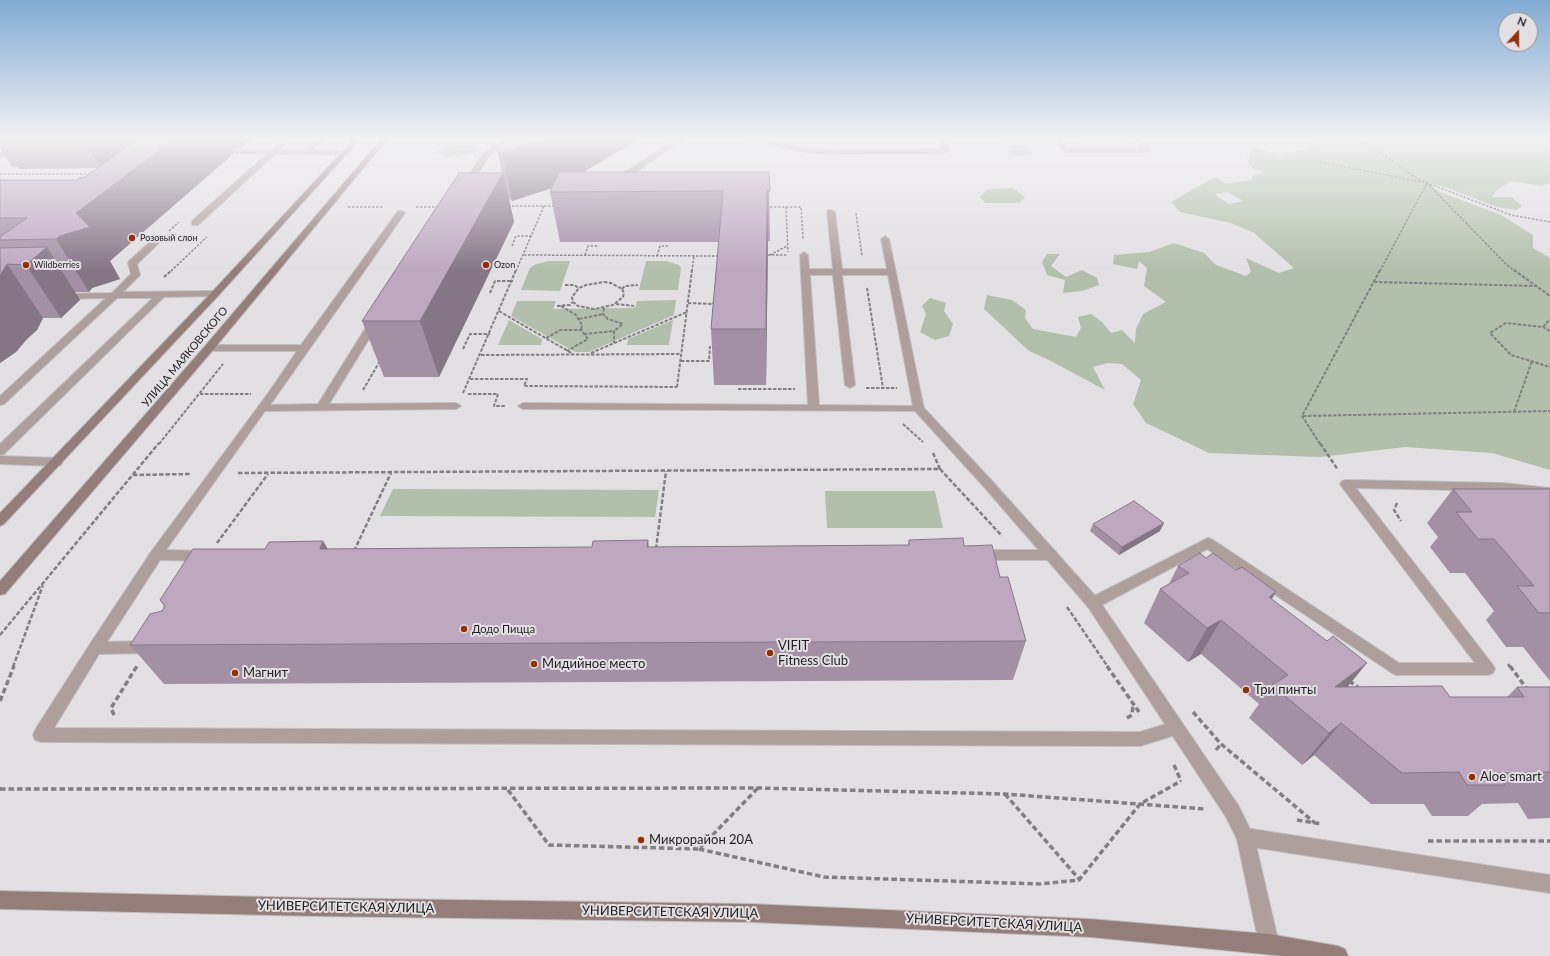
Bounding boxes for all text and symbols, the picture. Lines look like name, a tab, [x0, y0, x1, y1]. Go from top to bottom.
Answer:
north arrow	[1498, 12, 1538, 52]
text: N	[1516, 14, 1528, 29]
marker: Розовый слон	[127, 233, 137, 243]
place label: Розовый слон	[140, 233, 198, 243]
marker: Wildberries	[21, 260, 31, 270]
place label: Wildberries	[34, 260, 80, 270]
marker: Ozon	[481, 260, 491, 270]
place label: Ozon	[494, 260, 515, 270]
street label: УЛИЦА МАЯКОВСКОГО	[139, 304, 231, 410]
place label: Додо Пицца	[472, 622, 535, 636]
marker: Додо Пицца	[459, 624, 469, 634]
place label: VIFIT Fitness Club	[778, 638, 848, 669]
marker: VIFIT Fitness Club	[765, 648, 775, 658]
place label: Мидийное место	[542, 656, 645, 672]
marker: Мидийное место	[529, 659, 539, 669]
place label: Магнит	[243, 665, 288, 681]
marker: Магнит	[230, 668, 240, 678]
place label: Три пинты	[1254, 682, 1316, 698]
marker: Три пинты	[1241, 685, 1251, 695]
place label: Aloe smart	[1480, 769, 1542, 785]
marker: Aloe smart	[1467, 772, 1477, 782]
place label: Микрорайон 20А	[649, 832, 753, 848]
marker: Микрорайон 20А	[636, 835, 646, 845]
street label: УНИВЕРСИТЕТСКАЯ УЛИЦА	[258, 898, 434, 916]
street label: УНИВЕРСИТЕТСКАЯ УЛИЦА	[582, 903, 758, 921]
street label: УНИВЕРСИТЕТСКАЯ УЛИЦА	[905, 911, 1083, 935]

